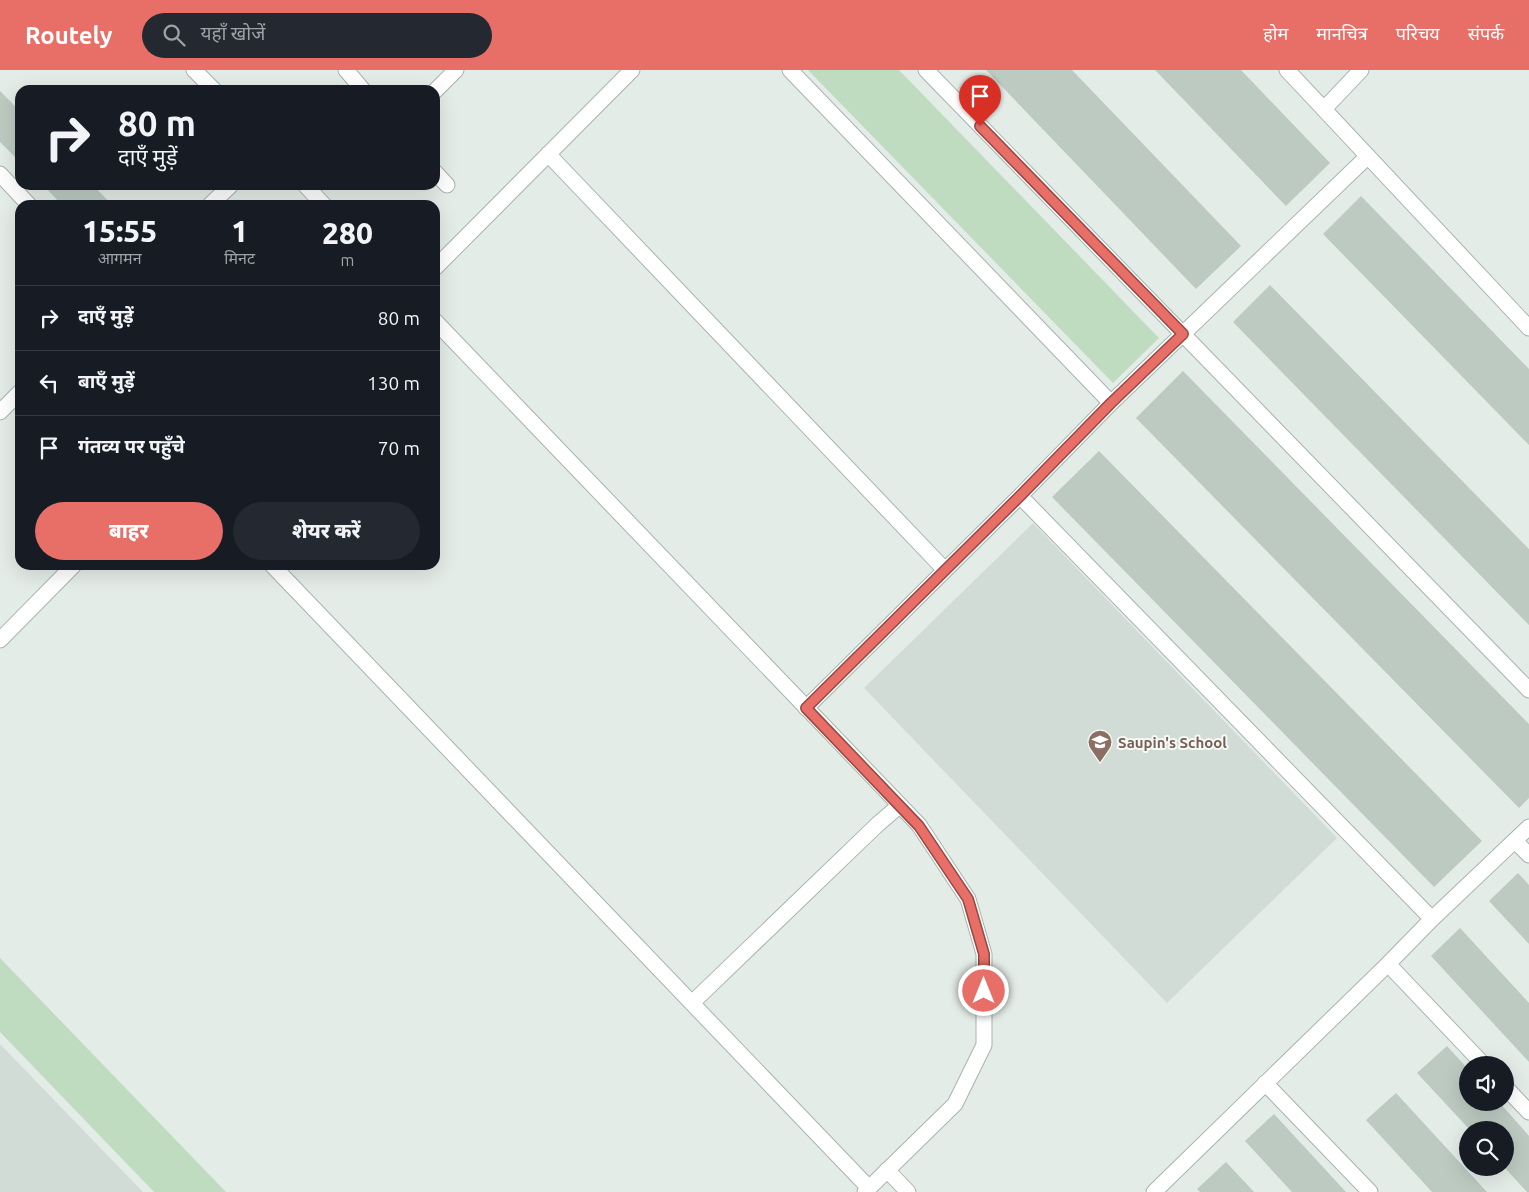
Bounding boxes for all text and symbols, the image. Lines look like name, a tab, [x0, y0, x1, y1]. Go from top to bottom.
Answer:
search box	[142, 13, 492, 58]
icon: search	[160, 21, 188, 49]
text: Routely	[25, 22, 112, 49]
text: यहाँ खोजें	[200, 22, 265, 44]
text: होम	[1263, 23, 1288, 43]
text: मानचित्र	[1316, 23, 1368, 43]
text: परिचय	[1396, 23, 1440, 43]
text: संपर्क	[1468, 23, 1504, 43]
pin	[959, 75, 1001, 126]
icon: arrive	[966, 82, 994, 110]
text: 80 m	[118, 103, 196, 143]
icon: right	[35, 105, 100, 170]
text: दाएँ मुड़ें	[118, 144, 178, 169]
text: 15:55	[82, 214, 157, 248]
text: 1	[231, 214, 248, 248]
text: 280	[322, 216, 373, 250]
text: आगमन	[98, 249, 142, 267]
text: मिनट	[224, 249, 255, 267]
text: m	[341, 251, 354, 269]
icon: right	[35, 304, 63, 332]
text: दाएँ मुड़ें	[78, 305, 134, 327]
text: 80 m	[378, 307, 420, 329]
icon: left	[35, 369, 63, 397]
text: बाएँ मुड़ें	[78, 370, 135, 392]
text: 130 m	[367, 372, 420, 394]
icon: arrive	[35, 434, 63, 462]
text: गंतव्य पर पहुँचे	[78, 435, 185, 457]
text: 70 m	[378, 437, 420, 459]
button: बाहर	[35, 502, 223, 560]
button: शेयर करें	[233, 502, 420, 560]
school or university icon: Saupin's School	[1087, 729, 1113, 763]
place label: Saupin's School	[1118, 734, 1227, 751]
position arrow	[957, 964, 1009, 1016]
map controls	[1459, 1056, 1514, 1176]
button: sound	[1459, 1056, 1514, 1111]
button: search	[1459, 1121, 1514, 1176]

